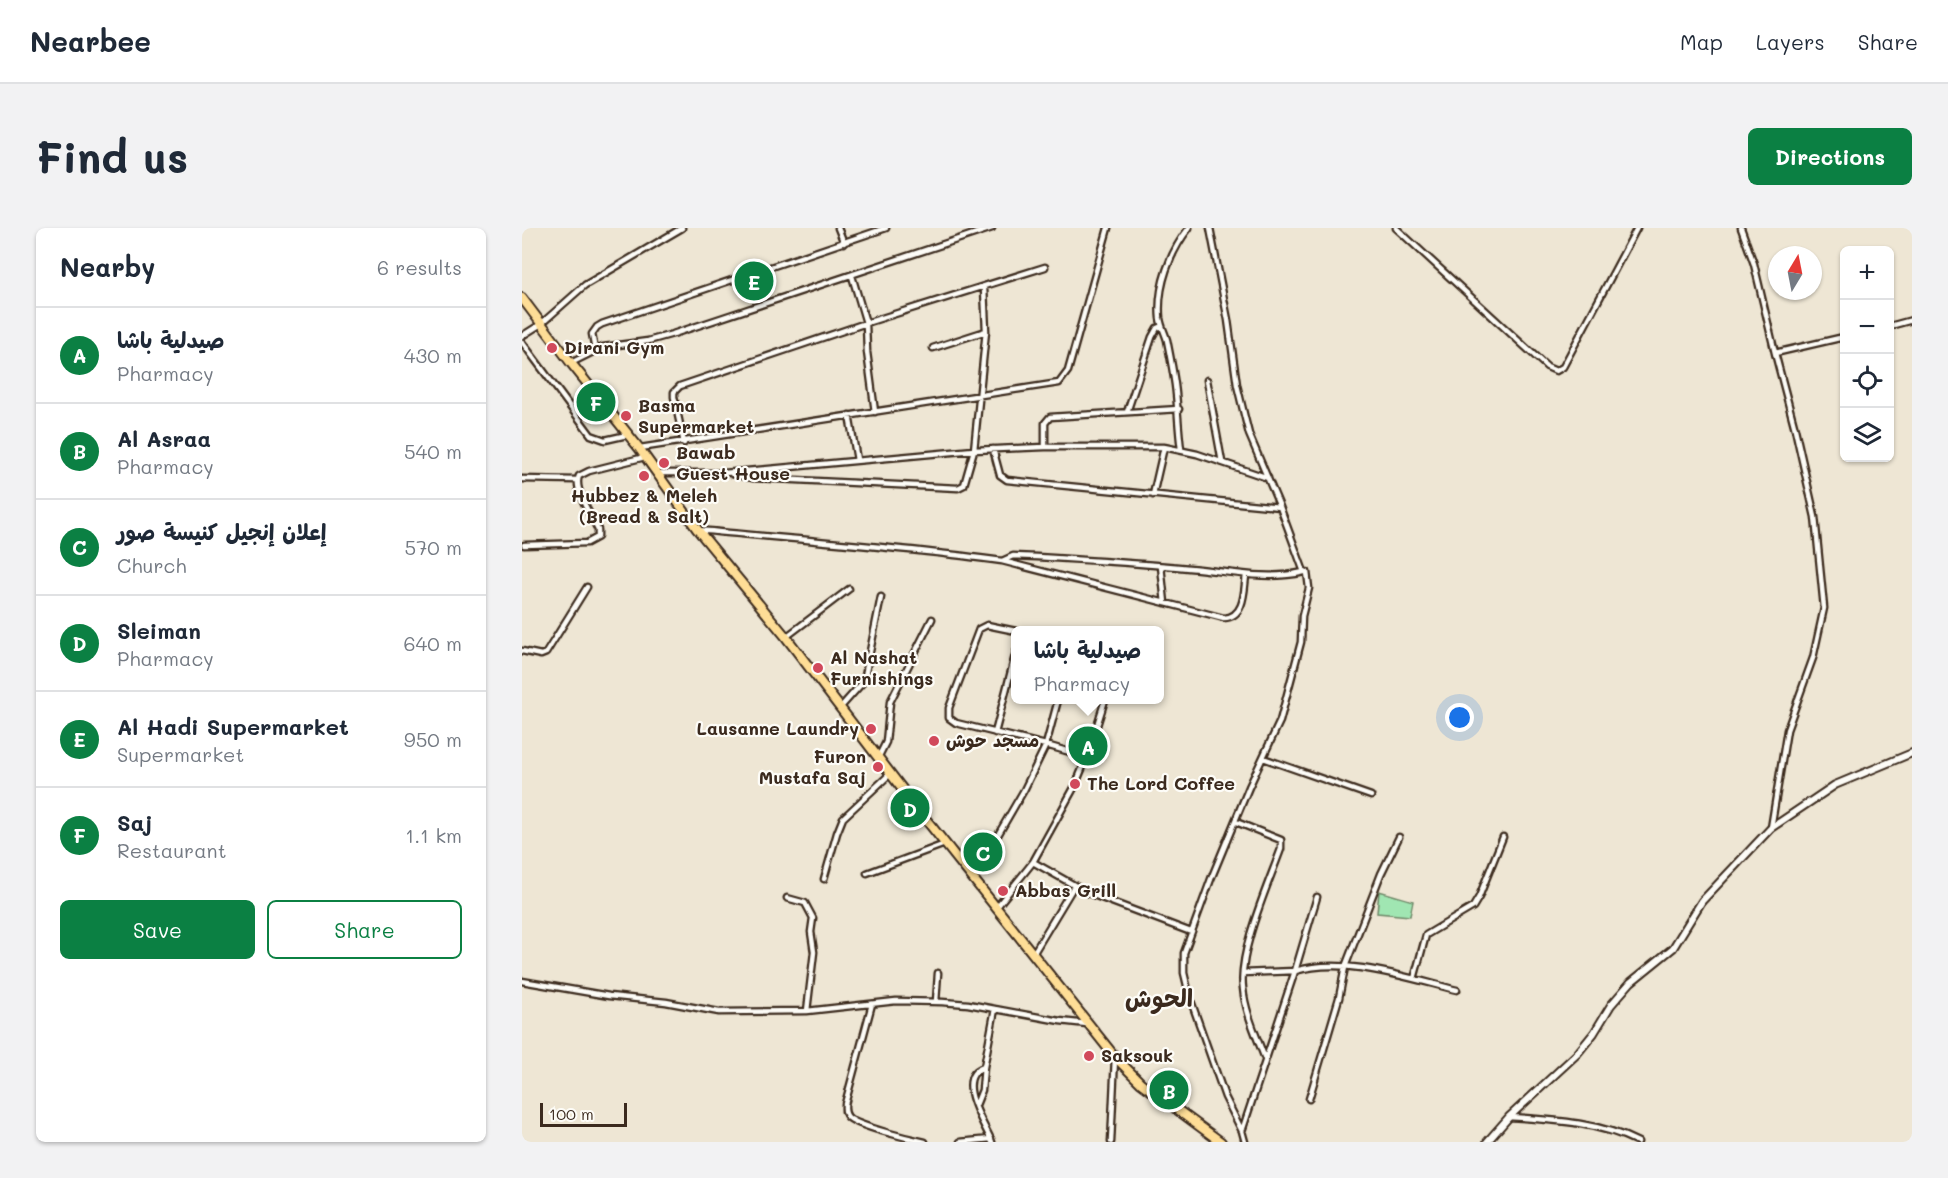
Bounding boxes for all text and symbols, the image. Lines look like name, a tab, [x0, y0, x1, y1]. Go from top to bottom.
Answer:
text: Nearbee	[30, 23, 151, 59]
text: Map	[1680, 28, 1723, 55]
text: Layers	[1756, 28, 1825, 55]
text: Share	[1858, 28, 1918, 55]
button: Directions	[1748, 128, 1912, 185]
text: Find us	[36, 129, 188, 184]
north arrow	[1768, 246, 1822, 300]
map controls	[1840, 246, 1894, 462]
button: +	[1840, 246, 1894, 300]
text: Nearby	[60, 250, 155, 284]
text: 6 results	[377, 254, 462, 280]
pin: E	[734, 259, 774, 304]
button: −	[1840, 300, 1894, 354]
text: صيدلية باشا	[117, 325, 225, 354]
place label: Dirani Gym	[564, 335, 664, 359]
marker: Dirani Gym	[545, 341, 559, 355]
text: A	[73, 342, 86, 368]
text: 430 m	[404, 342, 462, 368]
button: locate	[1840, 354, 1894, 408]
text: Pharmacy	[117, 360, 214, 386]
pin: F	[576, 380, 616, 424]
place label: Basma Supermarket	[638, 393, 754, 438]
button: layers	[1840, 408, 1894, 462]
marker: Basma Supermarket	[619, 409, 633, 423]
text: Al Asraa	[117, 424, 211, 453]
text: B	[73, 438, 86, 464]
text: 540 m	[404, 438, 462, 464]
place label: Bawab Guest House	[676, 440, 790, 485]
text: Pharmacy	[117, 453, 214, 479]
marker: Bawab Guest House	[657, 456, 671, 470]
marker: Hubbez & Meleh (Bread & Salt)	[637, 469, 651, 483]
place label: Hubbez & Meleh (Bread & Salt)	[571, 483, 717, 528]
text: إعلان إنجيل كنيسة صور	[117, 517, 326, 546]
text: C	[72, 534, 87, 560]
text: 570 m	[405, 534, 462, 560]
text: Church	[117, 552, 187, 578]
text: Sleiman	[117, 616, 201, 645]
popup	[1011, 626, 1164, 704]
text: D	[72, 630, 87, 656]
text: 640 m	[404, 630, 462, 656]
text: صيدلية باشا	[1034, 635, 1141, 664]
text: Pharmacy	[117, 645, 214, 671]
place label: Al Nashat Furnishings	[830, 645, 933, 690]
marker: Al Nashat Furnishings	[811, 661, 825, 675]
text: Pharmacy	[1034, 670, 1130, 696]
your location	[1445, 703, 1474, 732]
text: Al Hadi Supermarket	[117, 712, 349, 741]
place label: Lausanne Laundry	[697, 716, 859, 740]
marker: Lausanne Laundry	[864, 722, 878, 736]
pin: A	[1068, 724, 1108, 768]
text: E	[73, 726, 86, 752]
text: 950 m	[404, 726, 462, 752]
place label: مسجد حوش	[946, 728, 1039, 752]
marker: مسجد حوش	[927, 734, 941, 748]
text: Supermarket	[117, 741, 244, 767]
place label: Furon Mustafa Saj	[759, 744, 866, 789]
marker: Furon Mustafa Saj	[871, 760, 885, 774]
place label: The Lord Coffee	[1087, 771, 1235, 795]
marker: The Lord Coffee	[1068, 777, 1082, 791]
pin: D	[890, 786, 930, 830]
text: Saj	[117, 808, 153, 837]
text: F	[73, 822, 86, 848]
text: 1.1 km	[405, 822, 462, 848]
pin: C	[964, 830, 1002, 874]
text: Restaurant	[117, 837, 227, 863]
place label: Abbas Grill	[1015, 878, 1116, 902]
marker: Abbas Grill	[996, 884, 1010, 898]
button: Save	[60, 900, 255, 959]
button: Share	[267, 900, 462, 959]
district label: الحوش	[1125, 982, 1193, 1014]
place label: Saksouk	[1101, 1043, 1173, 1067]
marker: Saksouk	[1082, 1049, 1096, 1063]
pin: B	[1150, 1068, 1188, 1112]
scale bar	[540, 1100, 627, 1128]
text: 100 m	[549, 1103, 594, 1124]

